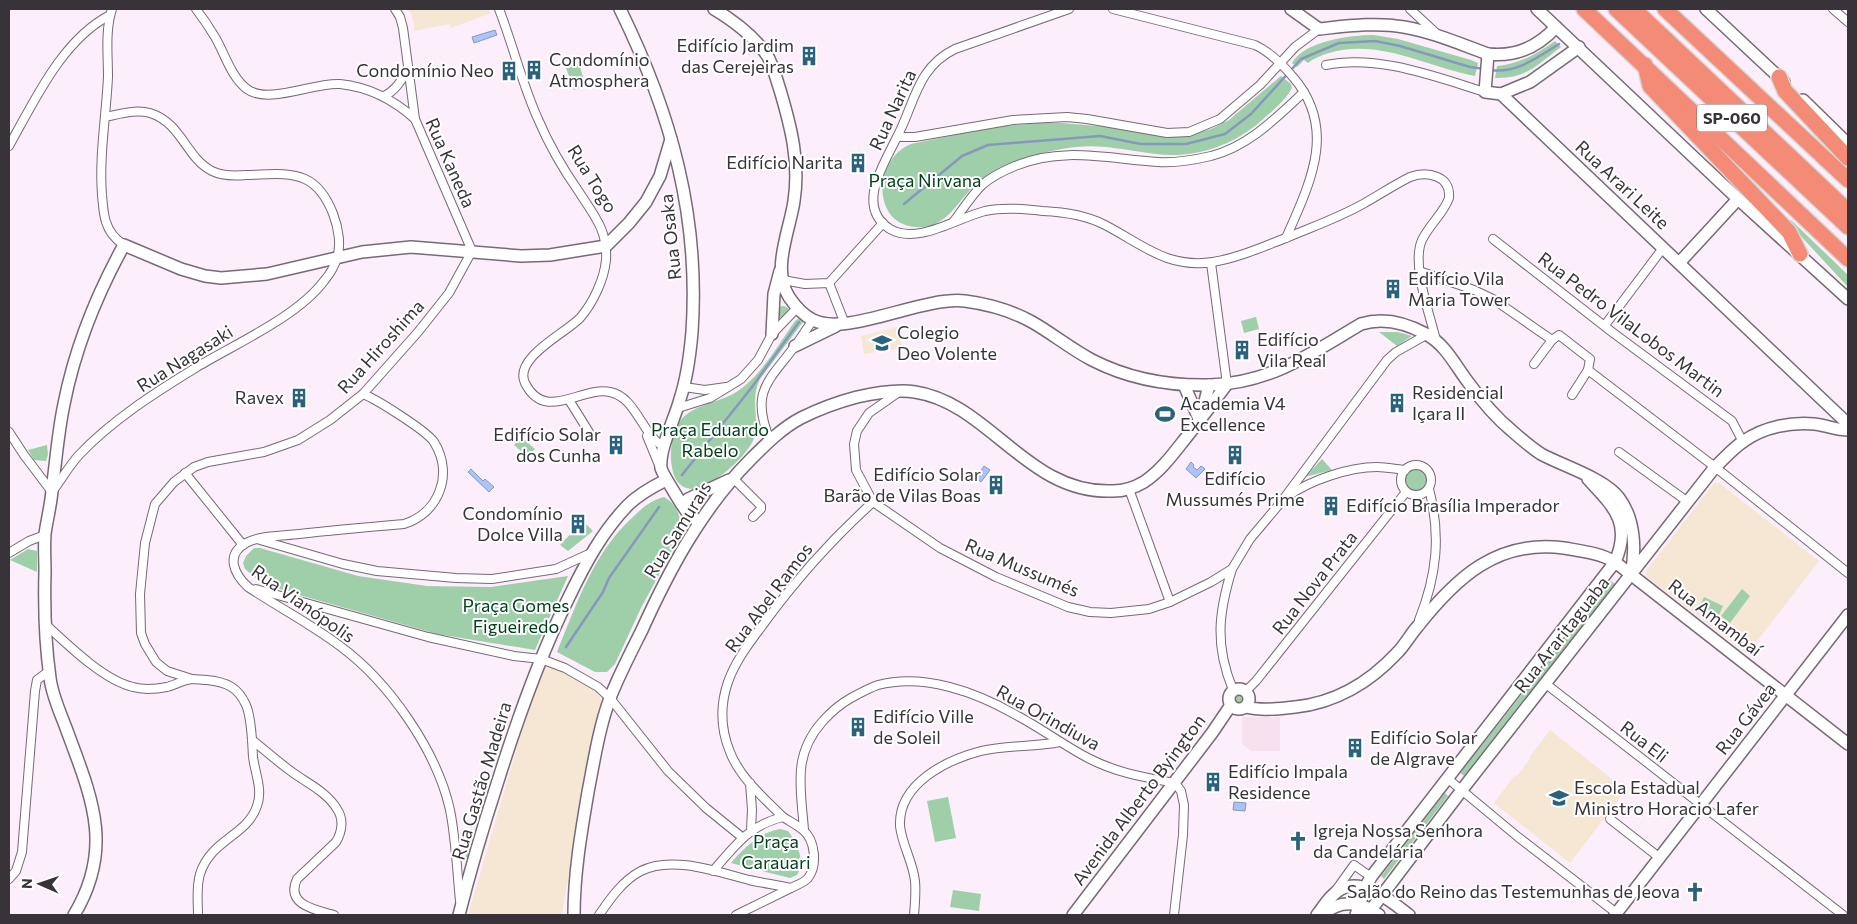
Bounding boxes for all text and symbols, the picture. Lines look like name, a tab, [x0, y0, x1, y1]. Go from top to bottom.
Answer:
place label: Edifício Jardim das Cerejeiras	[677, 34, 794, 77]
building icon: Edifício Jardim das Cerejeiras	[798, 45, 820, 67]
place label: Condomínio Atmosphera	[549, 48, 650, 91]
place label: Condomínio Neo	[356, 59, 494, 81]
building icon: Condomínio Atmosphera	[523, 59, 545, 81]
building icon: Condomínio Neo	[498, 60, 520, 82]
street label: Rua Narita	[864, 66, 920, 153]
road number: SP-060	[1697, 105, 1767, 132]
street label: Rua Kaneda	[421, 114, 480, 211]
street label: Rua Arari Leite	[1571, 135, 1674, 233]
street label: Rua Togo	[563, 140, 622, 217]
place label: Edifício Narita	[726, 151, 843, 173]
building icon: Edifício Narita	[847, 152, 869, 174]
park label: Praça Nirvana	[868, 169, 982, 191]
street label: Rua Osaka	[655, 193, 685, 281]
street label: Rua Pedro VilaLobos Martin	[1534, 247, 1729, 402]
place label: Edifício Vila Maria Tower	[1408, 267, 1511, 310]
building icon: Edifício Vila Maria Tower	[1382, 278, 1404, 300]
street label: Rua Hiroshima	[332, 295, 428, 398]
street label: Rua Nagasaki	[132, 320, 236, 396]
place label: Colegio Deo Volente	[897, 321, 997, 364]
place label: Edifício Vila Real	[1257, 328, 1326, 371]
school or university icon: Colegio Deo Volente	[871, 332, 893, 354]
building icon: Edifício Vila Real	[1231, 339, 1253, 361]
place label: Residencial Içara II	[1412, 381, 1504, 424]
place label: Ravex	[235, 386, 284, 408]
building icon: Ravex	[288, 387, 310, 409]
place label: Academia V4 Excellence	[1180, 392, 1286, 435]
building icon: Residencial Içara II	[1386, 392, 1408, 414]
sports icon: Academia V4 Excellence	[1154, 403, 1176, 425]
park label: Praça Eduardo Rabelo	[651, 418, 769, 461]
place label: Edifício Solar dos Cunha	[493, 423, 601, 466]
building icon: Edifício Solar dos Cunha	[605, 434, 627, 456]
building icon: Edifício Mussumés Prime	[1224, 444, 1246, 466]
place label: Edifício Solar Barão de Vilas Boas	[823, 463, 981, 506]
place label: Edifício Mussumés Prime	[1166, 467, 1304, 510]
building icon: Edifício Solar Barão de Vilas Boas	[985, 474, 1007, 496]
street label: Rua Samurais	[639, 477, 716, 582]
place label: Edifício Brasília Imperador	[1346, 494, 1560, 516]
building icon: Edifício Brasília Imperador	[1320, 495, 1342, 517]
place label: Condomínio Dolce Villa	[462, 502, 563, 545]
building icon: Condomínio Dolce Villa	[567, 513, 589, 535]
street label: Rua Nova Prata	[1267, 526, 1361, 639]
street label: Rua Mussumés	[962, 533, 1083, 601]
street label: Rua Abel Ramos	[720, 538, 817, 656]
street label: Rua Vianópolis	[248, 559, 359, 647]
street label: Rua Araritaguaba	[1509, 572, 1613, 697]
street label: Rua Amambaí	[1664, 574, 1768, 661]
park label: Praça Gomes Figueiredo	[463, 594, 569, 637]
street label: Rua Gávea	[1710, 678, 1780, 759]
street label: Rua Orindiuva	[993, 680, 1104, 755]
street label: Rua Gastão Madeira	[447, 699, 516, 862]
place label: Edifício Ville de Soleil	[873, 705, 974, 748]
street label: Avenida Alberto Byington	[1067, 710, 1210, 889]
building icon: Edifício Ville de Soleil	[847, 716, 869, 738]
street label: Rua Eli	[1616, 716, 1673, 767]
place label: Edifício Solar de Algrave	[1370, 726, 1478, 769]
building icon: Edifício Solar de Algrave	[1344, 737, 1366, 759]
place label: Edifício Impala Residence	[1228, 760, 1348, 803]
building icon: Edifício Impala Residence	[1202, 771, 1224, 793]
place label: Escola Estadual Ministro Horacio Lafer	[1574, 776, 1759, 819]
school or university icon: Escola Estadual Ministro Horacio Lafer	[1548, 787, 1570, 809]
place label: Igreja Nossa Senhora da Candelária	[1313, 819, 1483, 862]
park label: Praça Carauari	[741, 830, 811, 873]
church icon: Igreja Nossa Senhora da Candelária	[1287, 830, 1309, 852]
north arrow	[15, 859, 65, 909]
text: N	[18, 878, 35, 889]
place label: Salão do Reino das Testemunhas de Jeova	[1347, 880, 1680, 902]
church icon: Salão do Reino das Testemunhas de Jeova	[1684, 881, 1706, 903]

